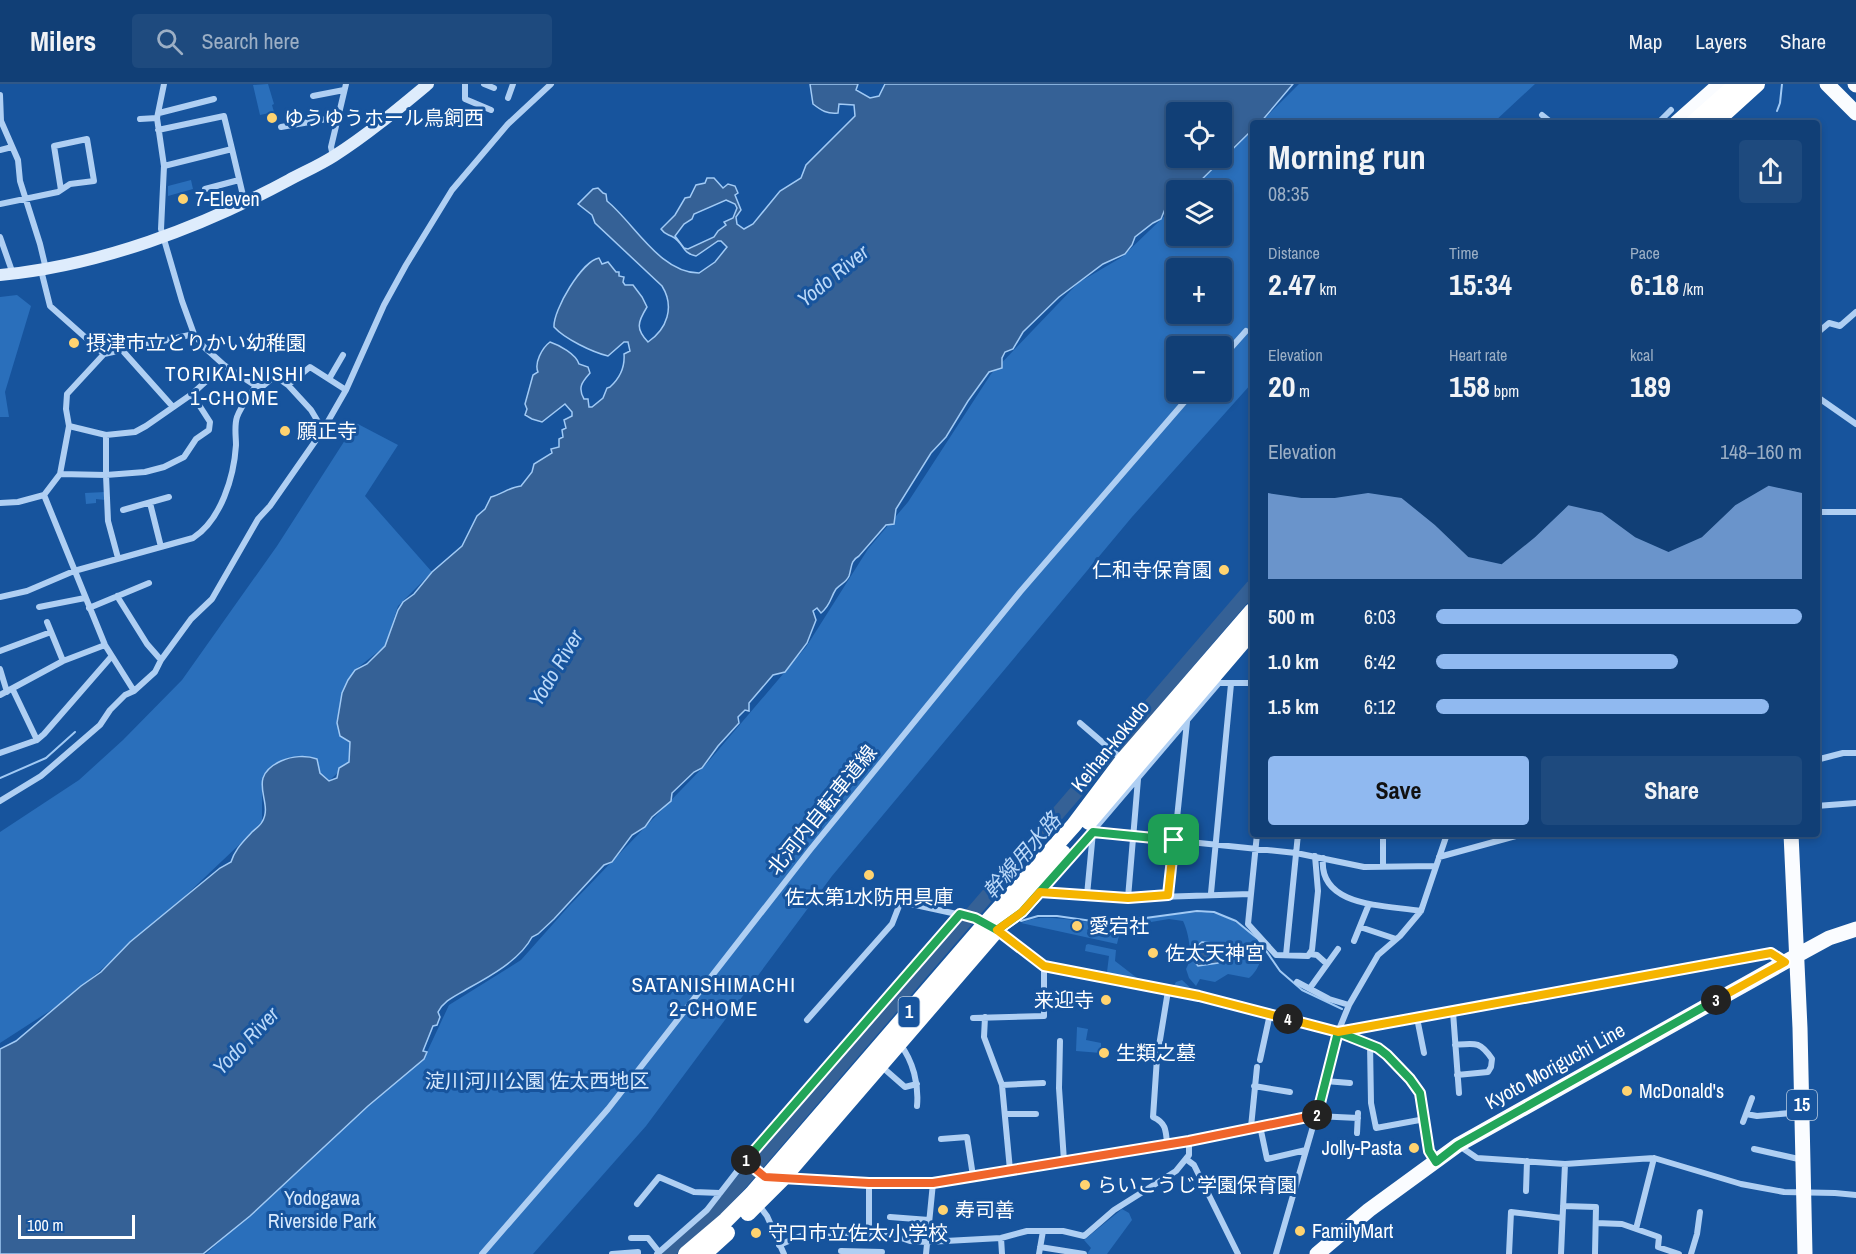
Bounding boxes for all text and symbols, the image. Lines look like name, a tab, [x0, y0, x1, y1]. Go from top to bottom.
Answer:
search box	[132, 14, 552, 68]
text: Milers	[30, 22, 96, 60]
icon: search	[153, 25, 186, 58]
text: Search here	[201, 26, 300, 56]
text: Map	[1629, 27, 1662, 56]
text: Layers	[1695, 27, 1747, 56]
text: Share	[1780, 27, 1826, 56]
map controls	[1166, 102, 1232, 402]
button: locate	[1166, 102, 1232, 168]
place label: ゆうゆうホール鳥飼西	[284, 104, 484, 131]
marker: ゆうゆうホール鳥飼西	[265, 111, 279, 125]
text: Morning run	[1268, 135, 1426, 179]
button: share	[1739, 140, 1802, 203]
button: layers	[1166, 180, 1232, 246]
text: 08:35	[1268, 180, 1309, 207]
place label: 7-Eleven	[195, 185, 260, 212]
marker: 7-Eleven	[176, 192, 190, 206]
water label: Yodo River	[791, 237, 876, 313]
text: Distance	[1268, 242, 1320, 264]
text: Time	[1449, 242, 1479, 264]
text: Pace	[1630, 242, 1660, 264]
button: +	[1166, 258, 1232, 324]
text: 2.47	[1268, 264, 1316, 304]
text: 15:34	[1449, 264, 1512, 304]
text: 6:18	[1630, 264, 1679, 304]
text: km	[1316, 278, 1337, 300]
text: /km	[1679, 278, 1704, 300]
place label: 摂津市立とりかい幼稚園	[86, 329, 306, 356]
marker: 摂津市立とりかい幼稚園	[67, 336, 81, 350]
button: −	[1166, 336, 1232, 402]
text: Elevation	[1268, 344, 1323, 366]
text: Heart rate	[1449, 344, 1507, 366]
text: kcal	[1630, 344, 1653, 366]
district label: TORIKAI-NISHI 1-CHOME	[165, 359, 305, 412]
text: 20	[1268, 366, 1295, 406]
text: 158	[1449, 366, 1490, 406]
text: 189	[1630, 366, 1671, 406]
text: m	[1295, 380, 1310, 402]
text: bpm	[1490, 380, 1519, 402]
place label: 願正寺	[297, 417, 357, 444]
marker: 願正寺	[278, 424, 292, 438]
text: Elevation	[1268, 438, 1336, 465]
text: 148–160 m	[1720, 438, 1802, 465]
place label: 仁和寺保育園	[1092, 556, 1212, 583]
marker: 仁和寺保育園	[1217, 563, 1231, 577]
text: 500 m	[1268, 603, 1315, 630]
text: 6:03	[1364, 603, 1396, 630]
water label: Yodo River	[521, 623, 590, 711]
text: 1.0 km	[1268, 648, 1319, 675]
text: 6:42	[1364, 648, 1396, 675]
text: 1.5 km	[1268, 693, 1319, 720]
text: 6:12	[1364, 693, 1396, 720]
street label: Keihan-kokudo	[1064, 694, 1155, 797]
street label: 北河内自転車道線	[761, 739, 882, 880]
button: Save	[1268, 756, 1529, 825]
button: Share	[1541, 756, 1802, 825]
water label: 幹線用水路	[976, 805, 1068, 905]
pin	[1148, 814, 1199, 865]
icon: arrive	[1157, 823, 1190, 856]
marker: 佐太第1水防用具庫	[862, 868, 876, 882]
place label: 佐太第1水防用具庫	[784, 883, 954, 910]
place label: 愛宕社	[1089, 912, 1149, 939]
marker: 愛宕社	[1070, 919, 1084, 933]
place label: 佐太天神宮	[1165, 939, 1265, 966]
marker: 佐太天神宮	[1146, 946, 1160, 960]
district label: SATANISHIMACHI 2-CHOME	[632, 970, 796, 1023]
pin: 3	[1701, 985, 1731, 1015]
place label: 来迎寺	[1034, 986, 1094, 1013]
text: 3	[1712, 989, 1720, 1011]
marker: 来迎寺	[1099, 993, 1113, 1007]
road number: 1	[898, 997, 920, 1027]
water label: Yodo River	[206, 999, 286, 1081]
pin: 4	[1273, 1004, 1303, 1034]
text: 4	[1284, 1008, 1292, 1030]
street label: Kyoto Moriguchi Line	[1480, 1016, 1629, 1115]
place label: 生類之墓	[1116, 1039, 1196, 1066]
marker: 生類之墓	[1097, 1046, 1111, 1060]
park label: 淀川河川公園 佐太西地区	[425, 1067, 649, 1094]
place label: McDonald's	[1639, 1077, 1724, 1104]
marker: McDonald's	[1620, 1084, 1634, 1098]
road number: 15	[1787, 1090, 1817, 1120]
pin: 2	[1302, 1100, 1332, 1130]
text: 2	[1313, 1104, 1321, 1126]
place label: Jolly-Pasta	[1322, 1134, 1402, 1161]
marker: Jolly-Pasta	[1407, 1141, 1421, 1155]
pin: 1	[731, 1145, 761, 1175]
text: 1	[742, 1149, 750, 1171]
place label: らいこうじ学園保育園	[1097, 1171, 1297, 1198]
marker: らいこうじ学園保育園	[1078, 1178, 1092, 1192]
park label: Yodogawa Riverside Park	[268, 1184, 377, 1234]
place label: 寿司善	[955, 1196, 1015, 1223]
marker: 寿司善	[936, 1203, 950, 1217]
scale bar	[18, 1212, 135, 1240]
text: 100 m	[27, 1214, 63, 1236]
place label: FamilyMart	[1312, 1217, 1394, 1244]
place label: 守口市立佐太小学校	[768, 1219, 948, 1246]
marker: FamilyMart	[1293, 1224, 1307, 1238]
marker: 守口市立佐太小学校	[749, 1226, 763, 1240]

